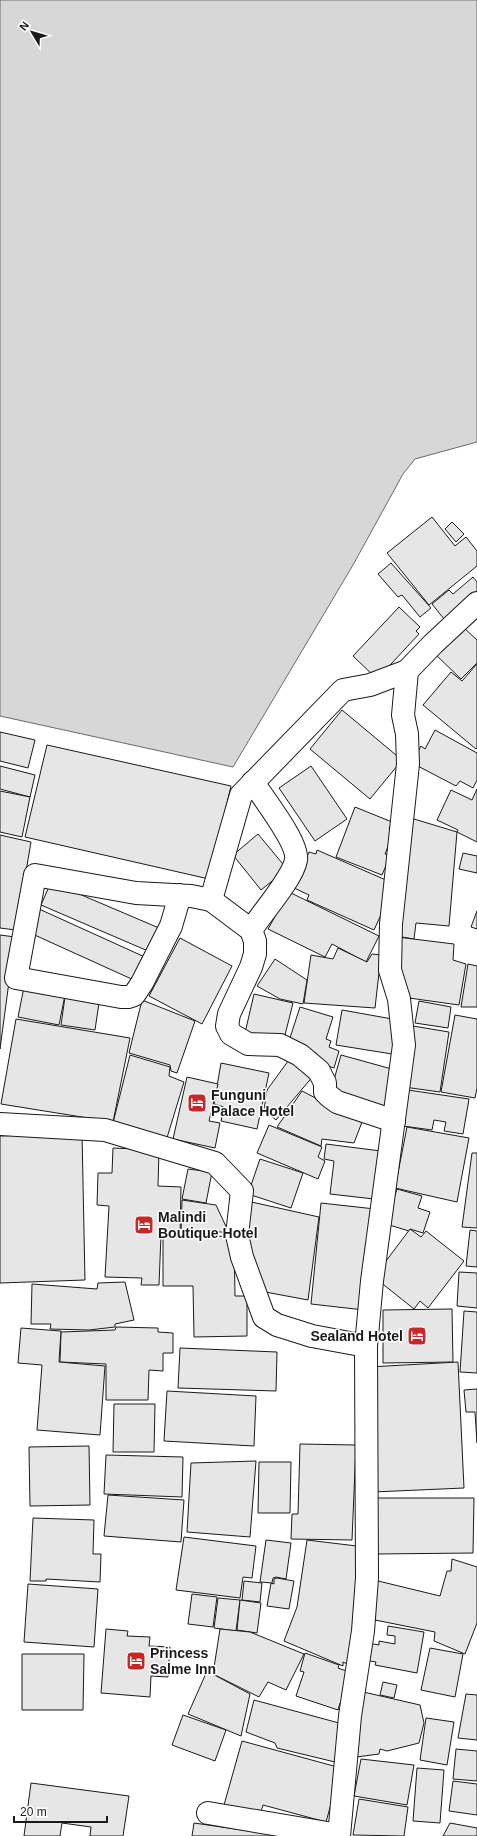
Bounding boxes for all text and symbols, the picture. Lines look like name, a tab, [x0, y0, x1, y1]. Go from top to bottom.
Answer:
north arrow	[12, 12, 52, 52]
text: N	[17, 19, 31, 33]
place label: Funguni Palace Hotel	[211, 1087, 294, 1119]
hotel icon: Funguni Palace Hotel	[186, 1092, 208, 1114]
place label: Malindi Boutique Hotel	[158, 1209, 258, 1241]
hotel icon: Malindi Boutique Hotel	[133, 1214, 155, 1236]
hotel icon: Sealand Hotel	[406, 1325, 428, 1347]
place label: Sealand Hotel	[310, 1328, 403, 1344]
place label: Princess Salme Inn	[150, 1645, 216, 1677]
hotel icon: Princess Salme Inn	[125, 1650, 147, 1672]
scale bar	[14, 1798, 107, 1824]
text: 20 m	[20, 1805, 47, 1819]

